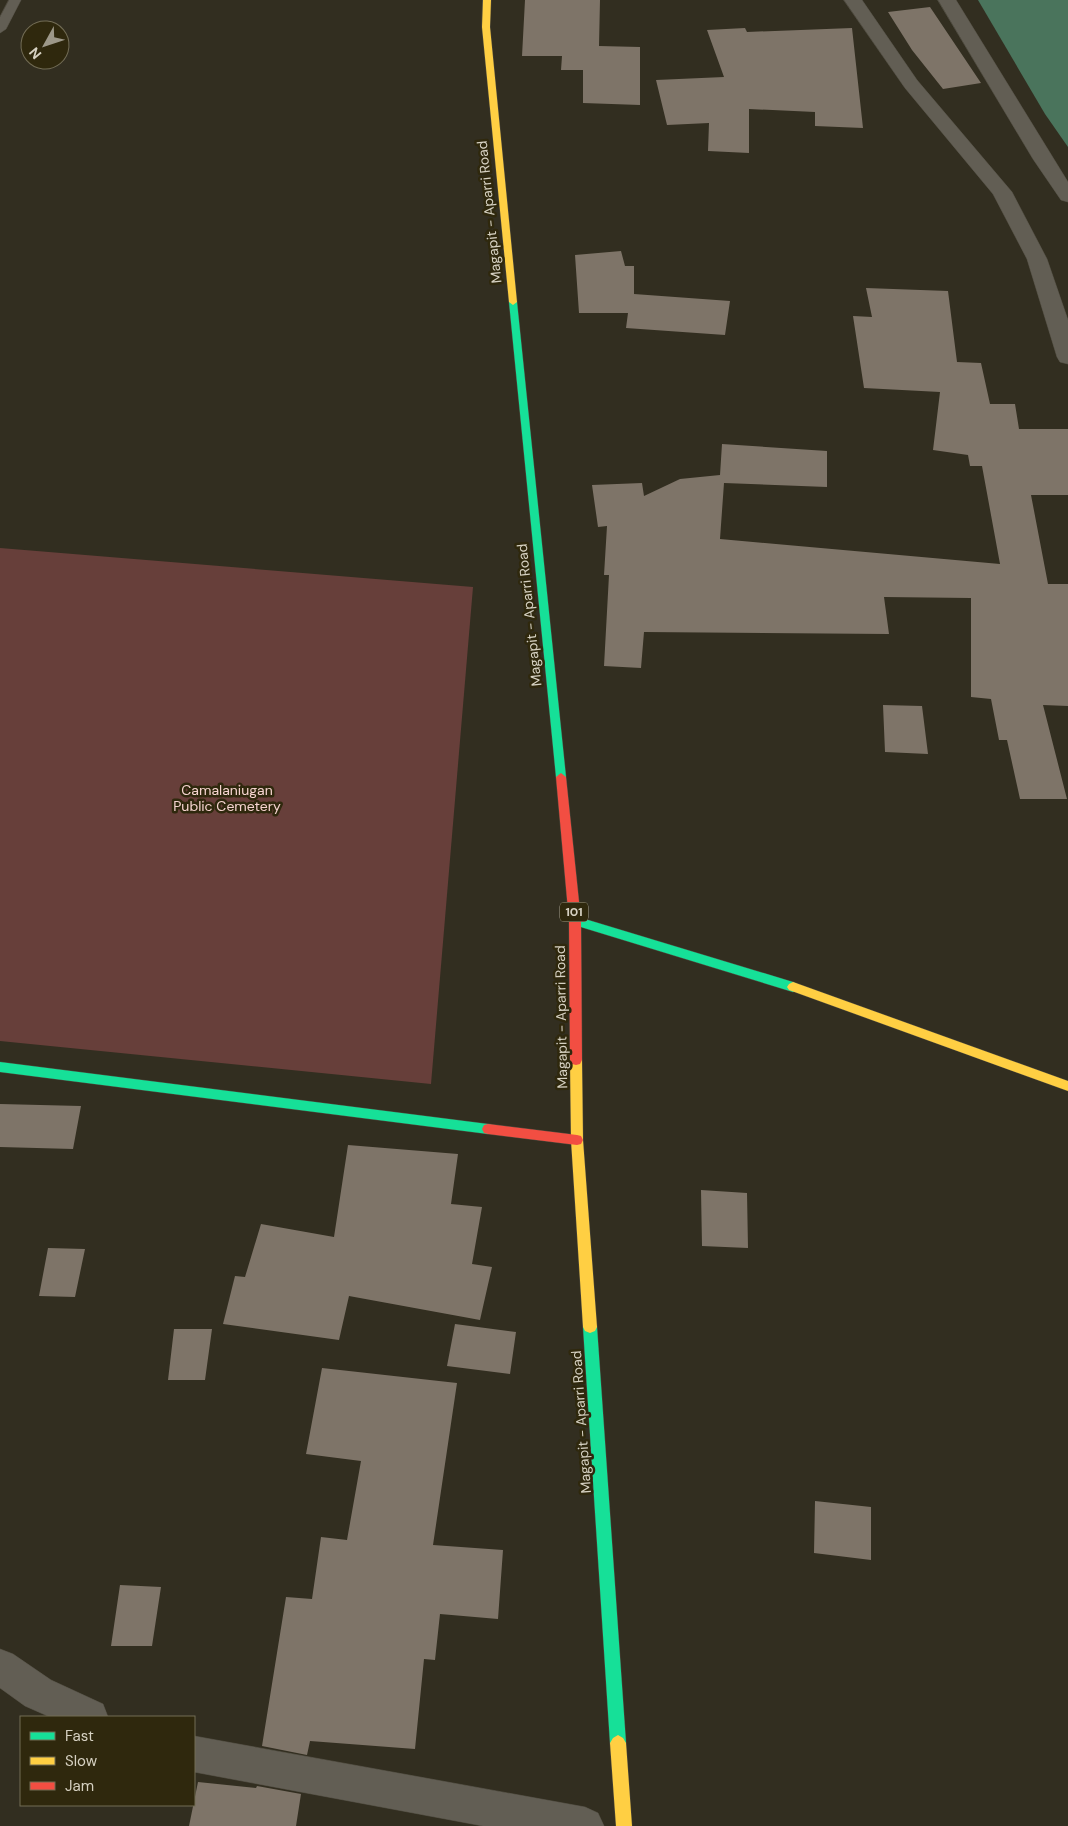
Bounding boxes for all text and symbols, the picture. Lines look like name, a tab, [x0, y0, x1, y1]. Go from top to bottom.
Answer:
north arrow	[20, 20, 70, 70]
text: N	[25, 44, 45, 63]
street label: Magapit - Aparri Road	[473, 140, 505, 284]
street label: Magapit - Aparri Road	[513, 543, 545, 687]
park label: Camalaniugan Public Cemetery	[173, 781, 281, 815]
road number: 101	[560, 902, 588, 922]
street label: Magapit - Aparri Road	[551, 945, 571, 1089]
street label: Magapit - Aparri Road	[567, 1350, 595, 1494]
legend	[20, 1716, 195, 1806]
text: Fast	[65, 1726, 94, 1746]
text: Slow	[65, 1751, 98, 1771]
text: Jam	[65, 1776, 94, 1796]

